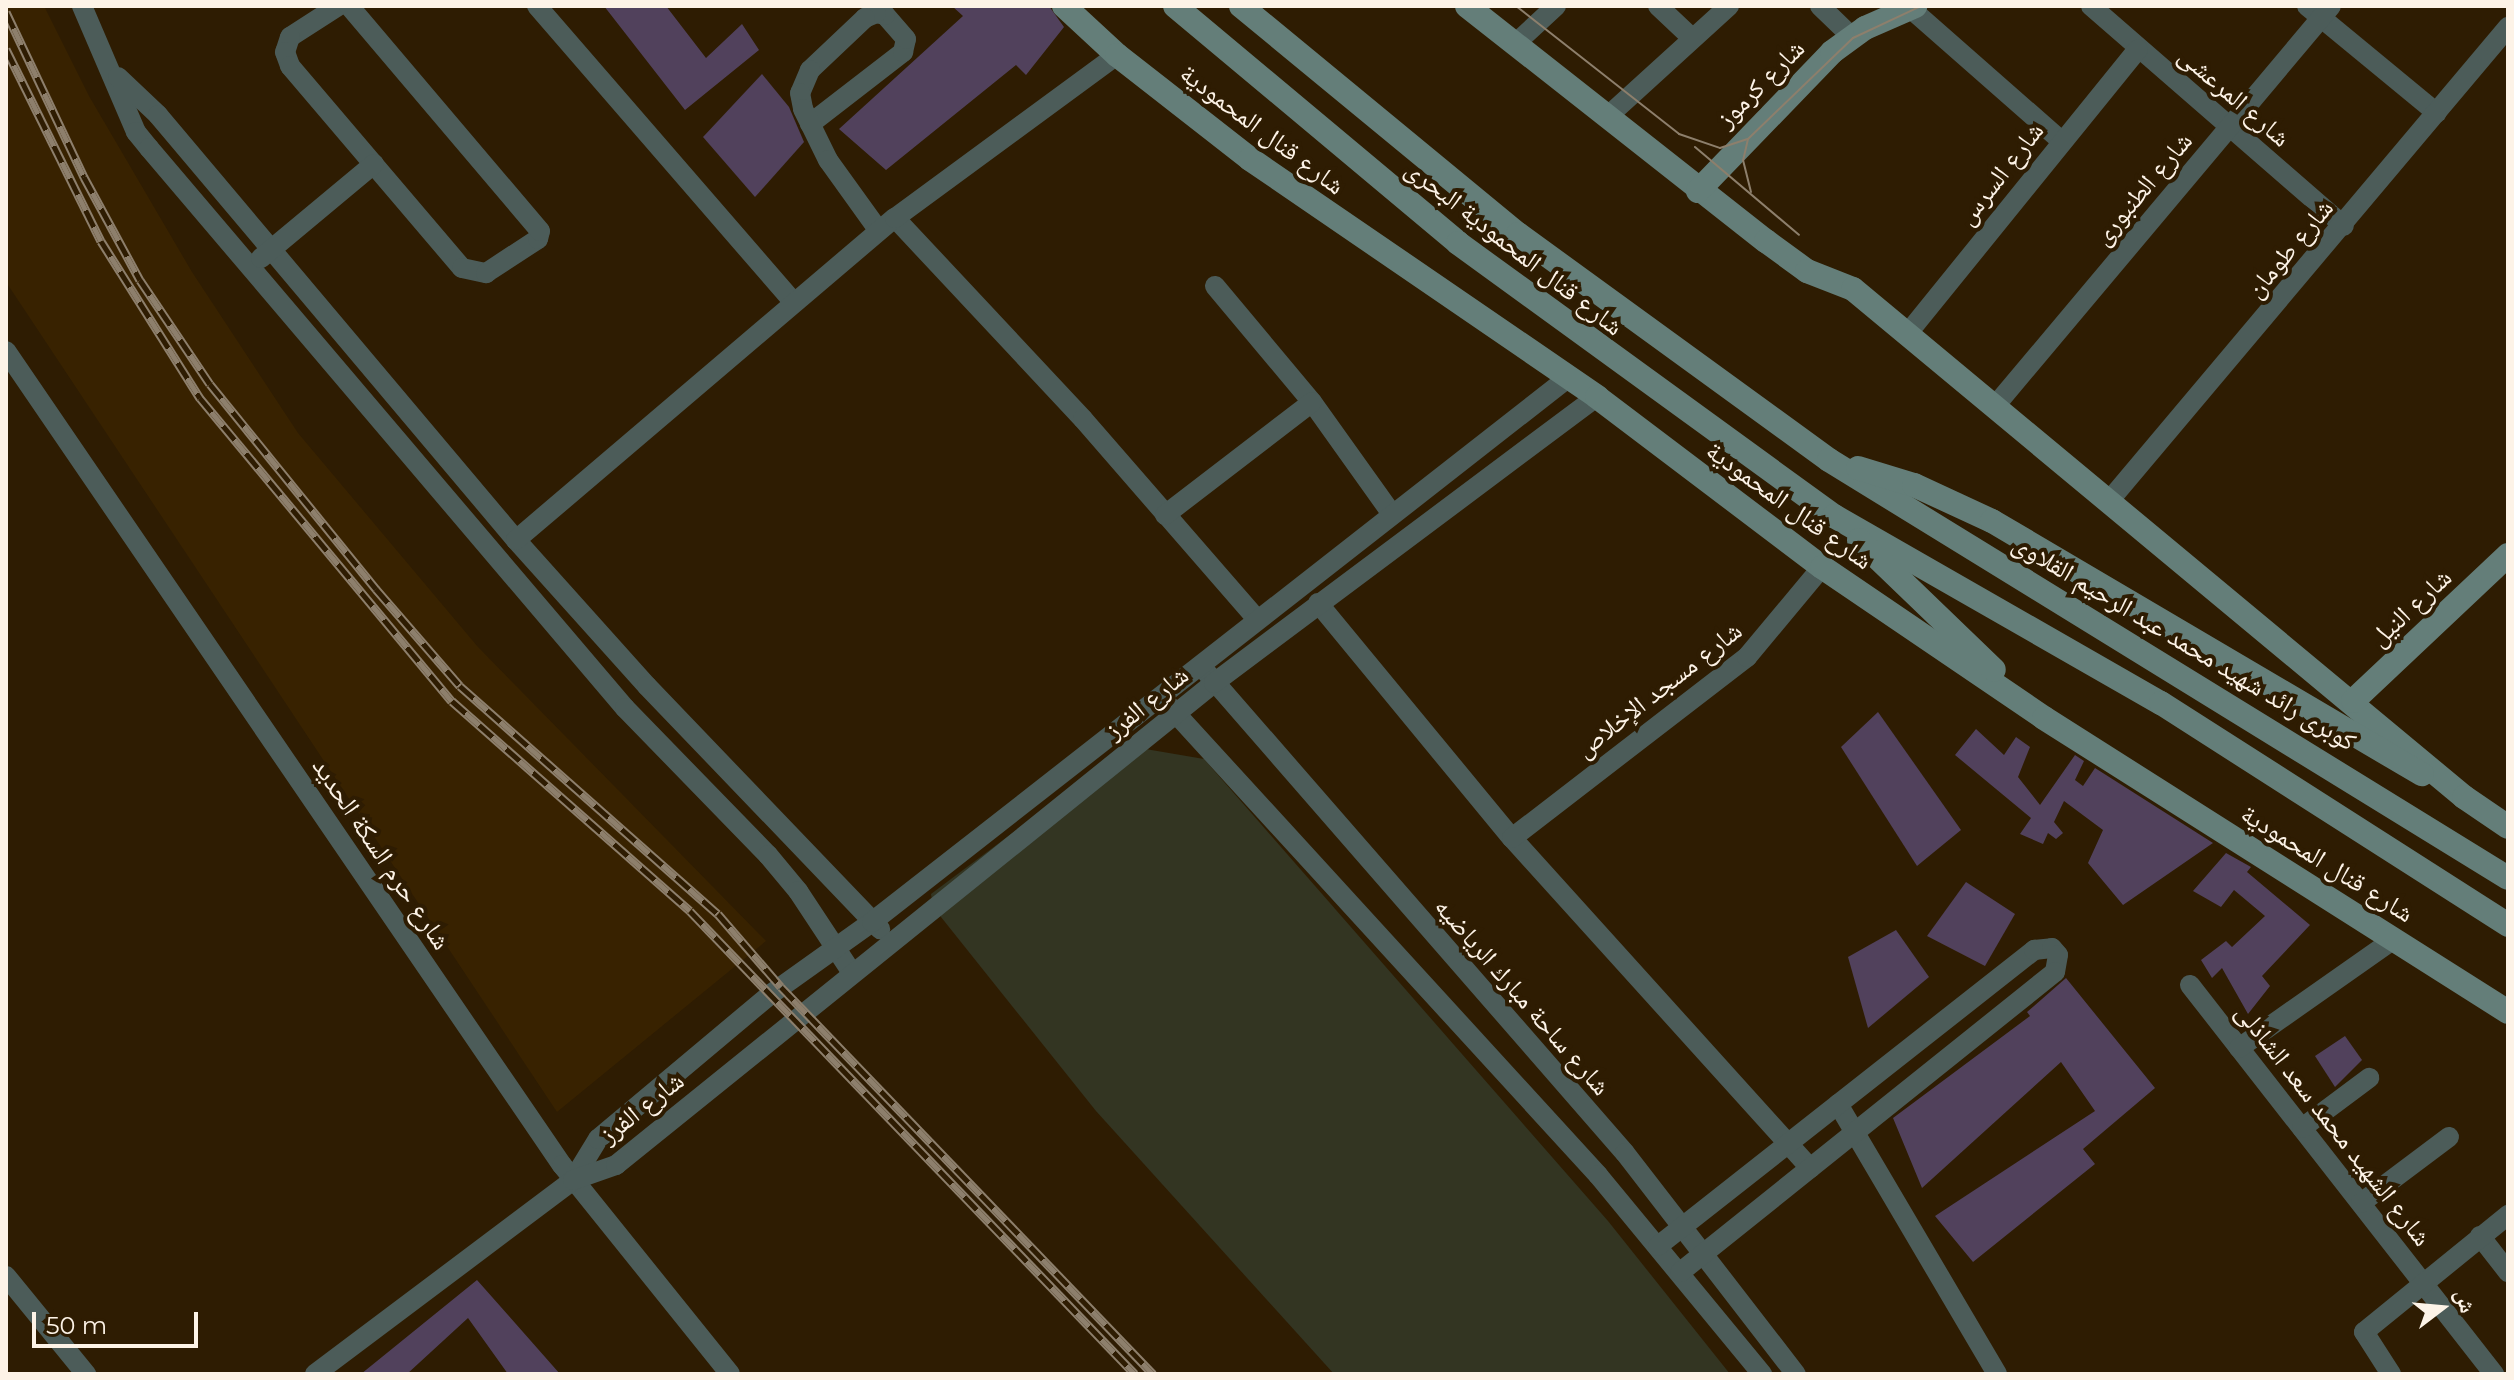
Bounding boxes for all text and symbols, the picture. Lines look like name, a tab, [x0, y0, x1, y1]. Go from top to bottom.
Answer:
street label: شارع كرموز	[1711, 34, 1811, 134]
street label: شارع المرعشى	[2172, 40, 2296, 154]
street label: شارع قنال المحمودية	[1174, 58, 1350, 202]
street label: شارع السرس	[1951, 116, 2051, 232]
street label: شارع الطنبورى	[2087, 126, 2199, 252]
street label: شارع قنال المحمودية البحرى	[1399, 153, 1629, 343]
street label: شارع طومان	[2240, 193, 2340, 305]
street label: شارع قنال المحمودية	[1700, 435, 1878, 577]
street label: كوبرى رائد شهيد محمد عبد الرحيم القلاوى	[2007, 528, 2361, 758]
street label: شارع النيل	[2364, 562, 2458, 654]
street label: شارع مسجد الإخلاص	[1570, 615, 1748, 765]
street label: شارع الفرز	[1099, 660, 1195, 746]
street label: شارع حرم السكة الحديد	[305, 752, 457, 956]
street label: شارع قنال المحمودية	[2235, 798, 2419, 930]
street label: شارع ساحة مبارك الرياضيه	[1428, 892, 1616, 1102]
street label: شارع الشهيد محمد سعد الشاذلى	[2229, 997, 2437, 1253]
street label: شارع الفرز	[594, 1065, 690, 1151]
north arrow	[2402, 1268, 2482, 1348]
text: ش	[2449, 1286, 2482, 1316]
scale bar	[36, 1296, 202, 1346]
text: 50 m	[46, 1311, 107, 1340]

